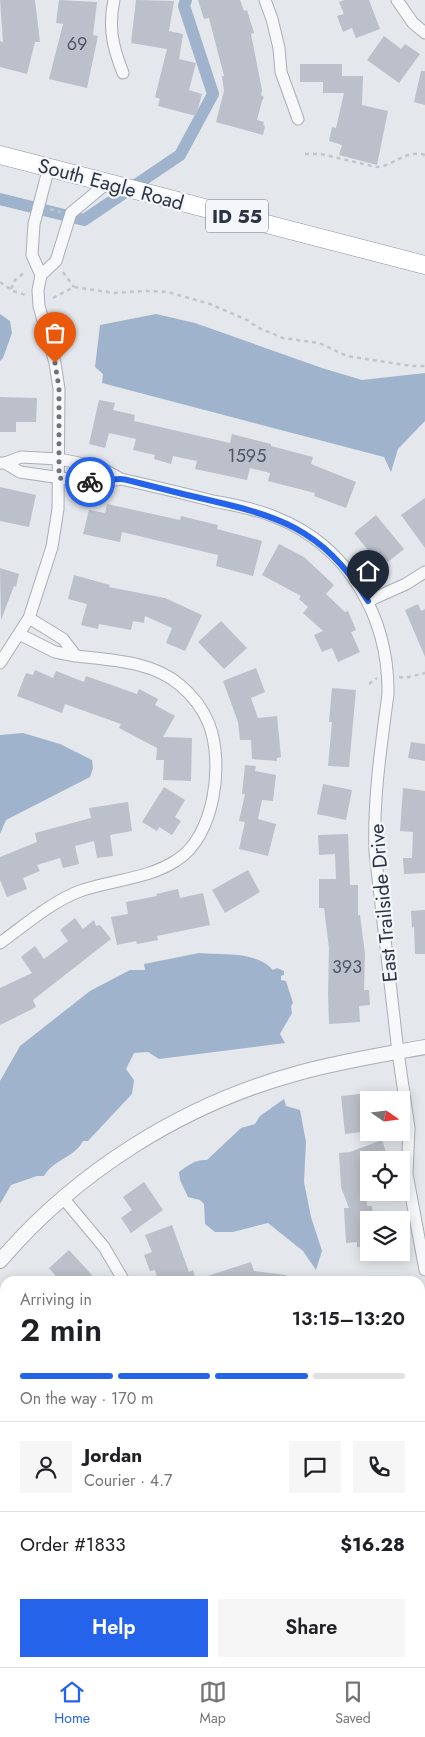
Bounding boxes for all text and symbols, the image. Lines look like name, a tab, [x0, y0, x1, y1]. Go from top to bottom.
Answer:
house number: 69	[67, 31, 87, 57]
street label: South Eagle Road	[35, 151, 187, 218]
road number: ID 55	[206, 200, 268, 232]
pin	[34, 312, 76, 363]
icon: bag	[41, 319, 69, 347]
house number: 1595	[228, 443, 266, 469]
courier	[65, 457, 115, 507]
icon: bike	[76, 468, 104, 496]
pin	[347, 550, 389, 601]
icon: home	[354, 557, 382, 585]
street label: East Trailside Drive	[362, 823, 405, 983]
house number: 393	[332, 954, 362, 980]
north arrow	[360, 1091, 410, 1141]
map controls	[360, 1091, 410, 1261]
button: locate	[360, 1151, 410, 1201]
button: layers	[360, 1211, 410, 1261]
text: Arriving in	[20, 1288, 92, 1311]
text: 13:15–13:20	[292, 1305, 405, 1332]
text: 2 min	[20, 1307, 102, 1353]
text: On the way · 170 m	[20, 1387, 154, 1410]
button: person	[20, 1441, 72, 1493]
button: chat	[289, 1441, 341, 1493]
button: phone	[353, 1441, 405, 1493]
text: Jordan	[84, 1442, 142, 1469]
text: Courier · 4.7	[84, 1469, 172, 1492]
text: Order #1833	[20, 1531, 126, 1558]
text: $16.28	[340, 1531, 405, 1558]
button: Help	[20, 1599, 208, 1657]
button: Share	[218, 1599, 405, 1657]
tab: Home	[54, 1678, 90, 1728]
tab: Map	[199, 1678, 227, 1728]
tab: Saved	[335, 1678, 371, 1728]

